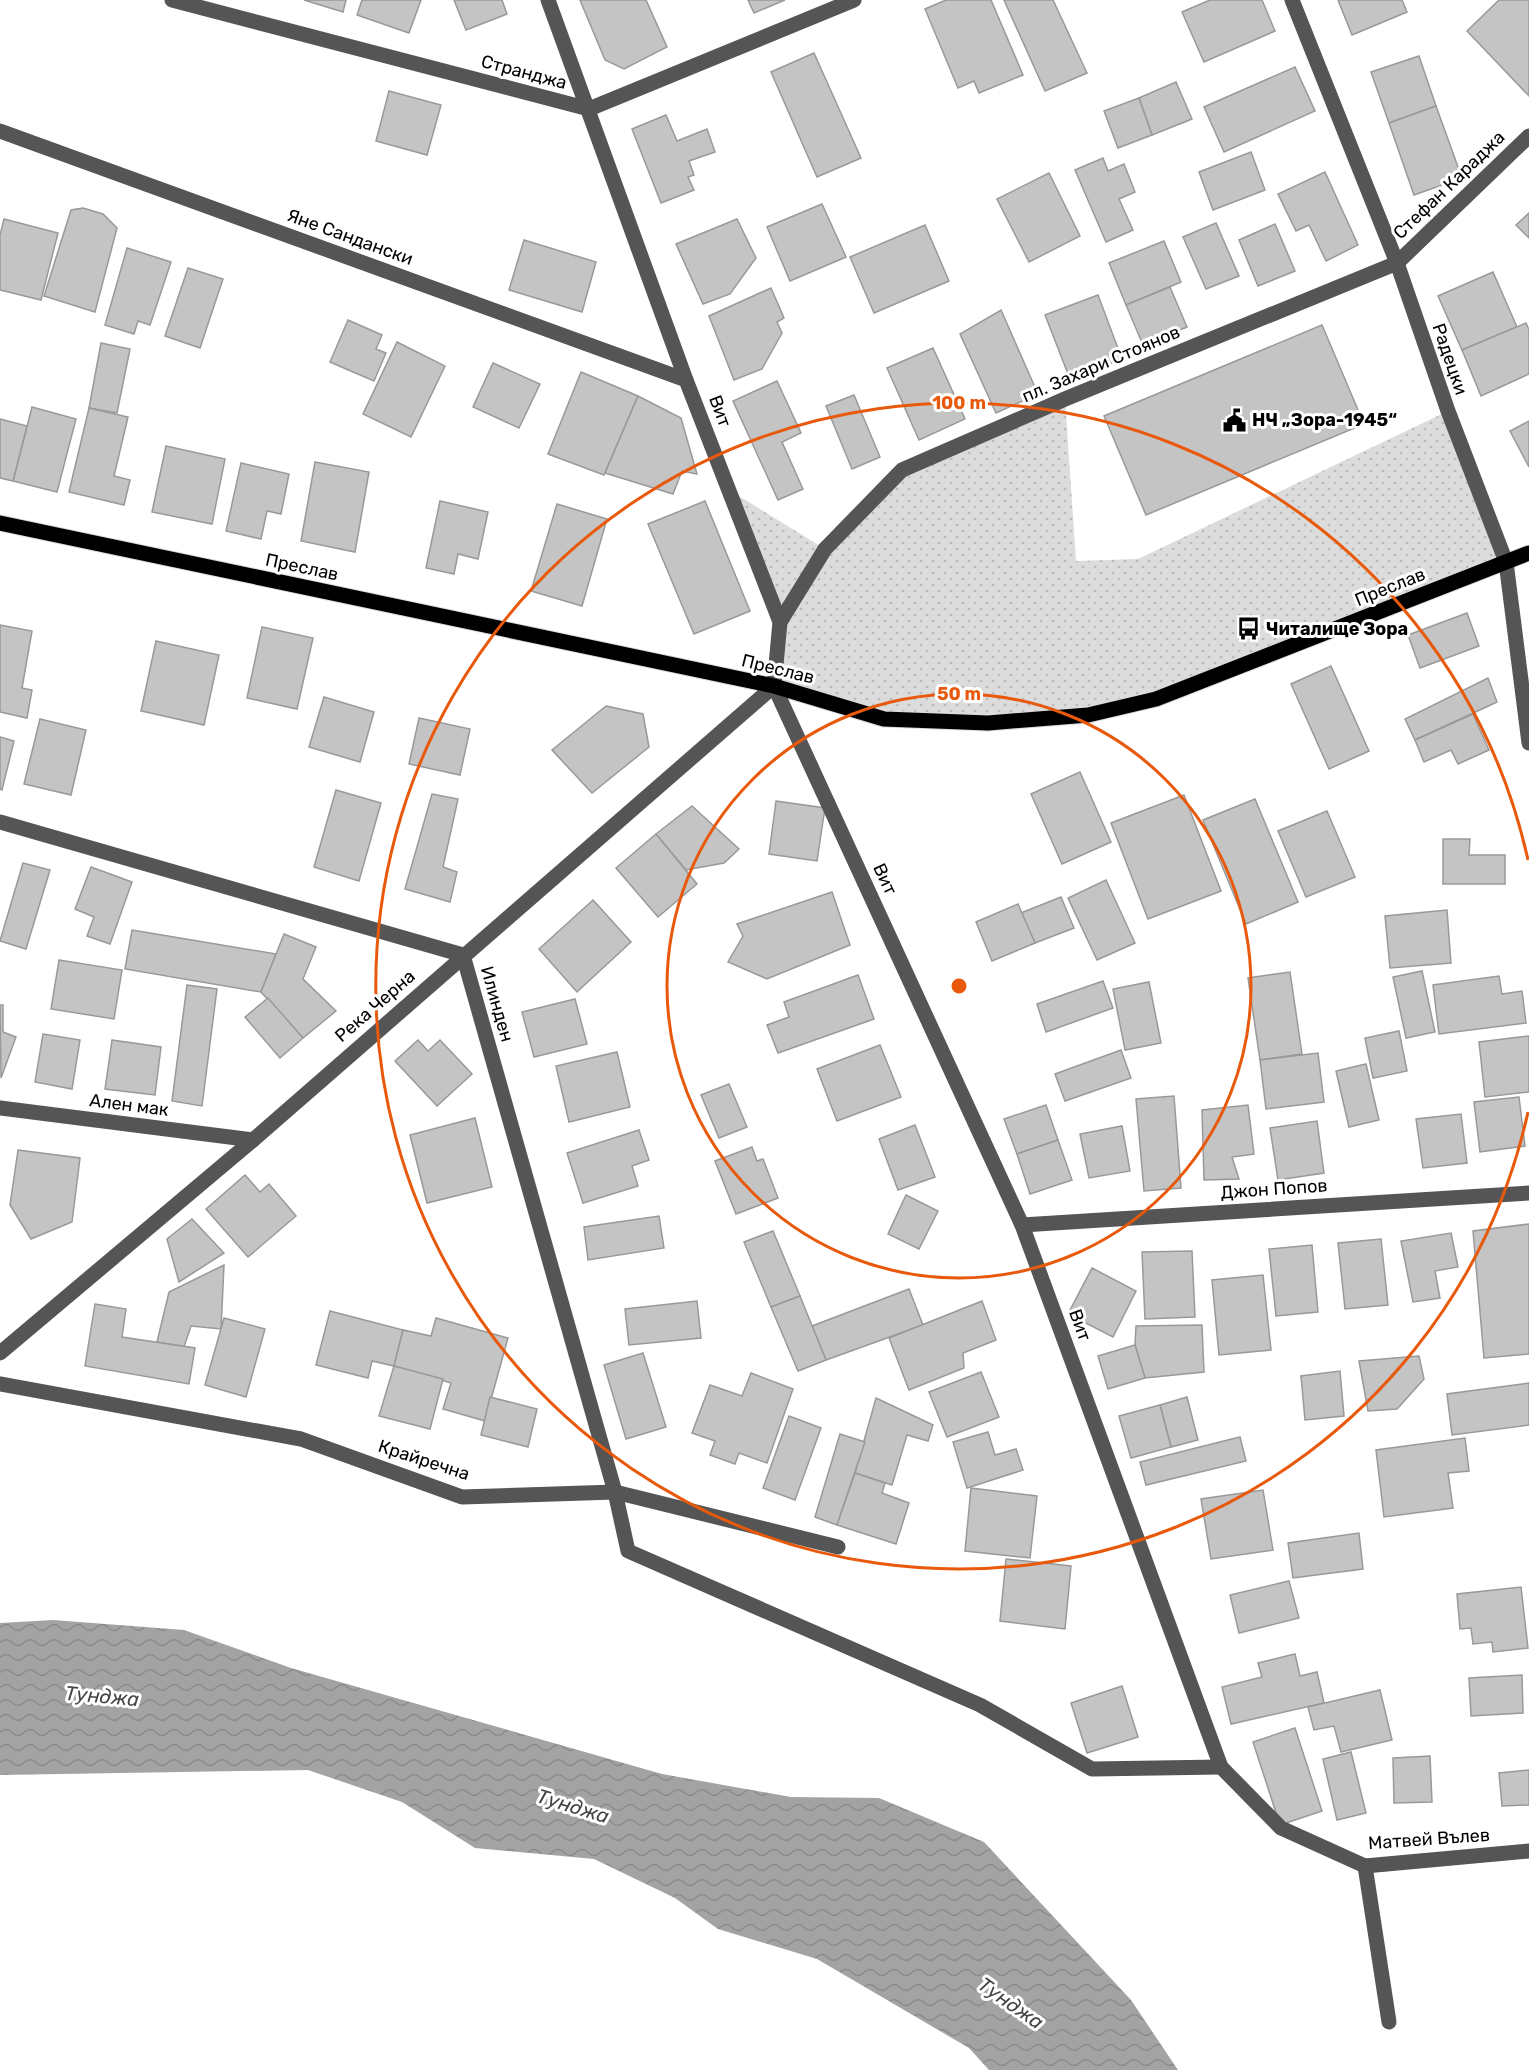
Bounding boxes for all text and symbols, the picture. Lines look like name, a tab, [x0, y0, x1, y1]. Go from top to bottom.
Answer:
street label: Странджа	[479, 50, 569, 94]
street label: Стефан Караджа	[1389, 126, 1509, 244]
street label: Яне Сандански	[284, 204, 416, 270]
street label: Радецки	[1428, 320, 1472, 398]
street label: пл. Захари Стоянов	[1019, 321, 1183, 407]
street label: Вит	[704, 392, 736, 430]
text: 100 m	[932, 392, 986, 414]
public building icon: НЧ „Зора-1945“	[1221, 407, 1247, 433]
place label: НЧ „Зора-1945“	[1252, 409, 1397, 431]
street label: Преслав	[263, 549, 341, 585]
street label: Преслав	[1352, 563, 1428, 611]
bus stop icon: Читалище Зора	[1235, 616, 1261, 642]
place label: Читалище Зора	[1266, 618, 1408, 640]
street label: Преслав	[739, 649, 817, 689]
text: 50 m	[937, 683, 981, 705]
street label: Вит	[868, 860, 902, 898]
street label: Илинден	[476, 964, 518, 1044]
street label: Река Черна	[330, 965, 420, 1047]
centre of rings	[949, 976, 969, 996]
street label: Ален мак	[88, 1089, 170, 1121]
street label: Джон Попов	[1220, 1174, 1328, 1204]
street label: Вит	[1064, 1306, 1096, 1344]
street label: Крайречна	[376, 1435, 472, 1485]
water label: Тунджа	[64, 1681, 140, 1711]
water label: Тунджа	[534, 1784, 612, 1828]
street label: Матвей Вълев	[1367, 1824, 1491, 1854]
water label: Тунджа	[974, 1972, 1049, 2034]

